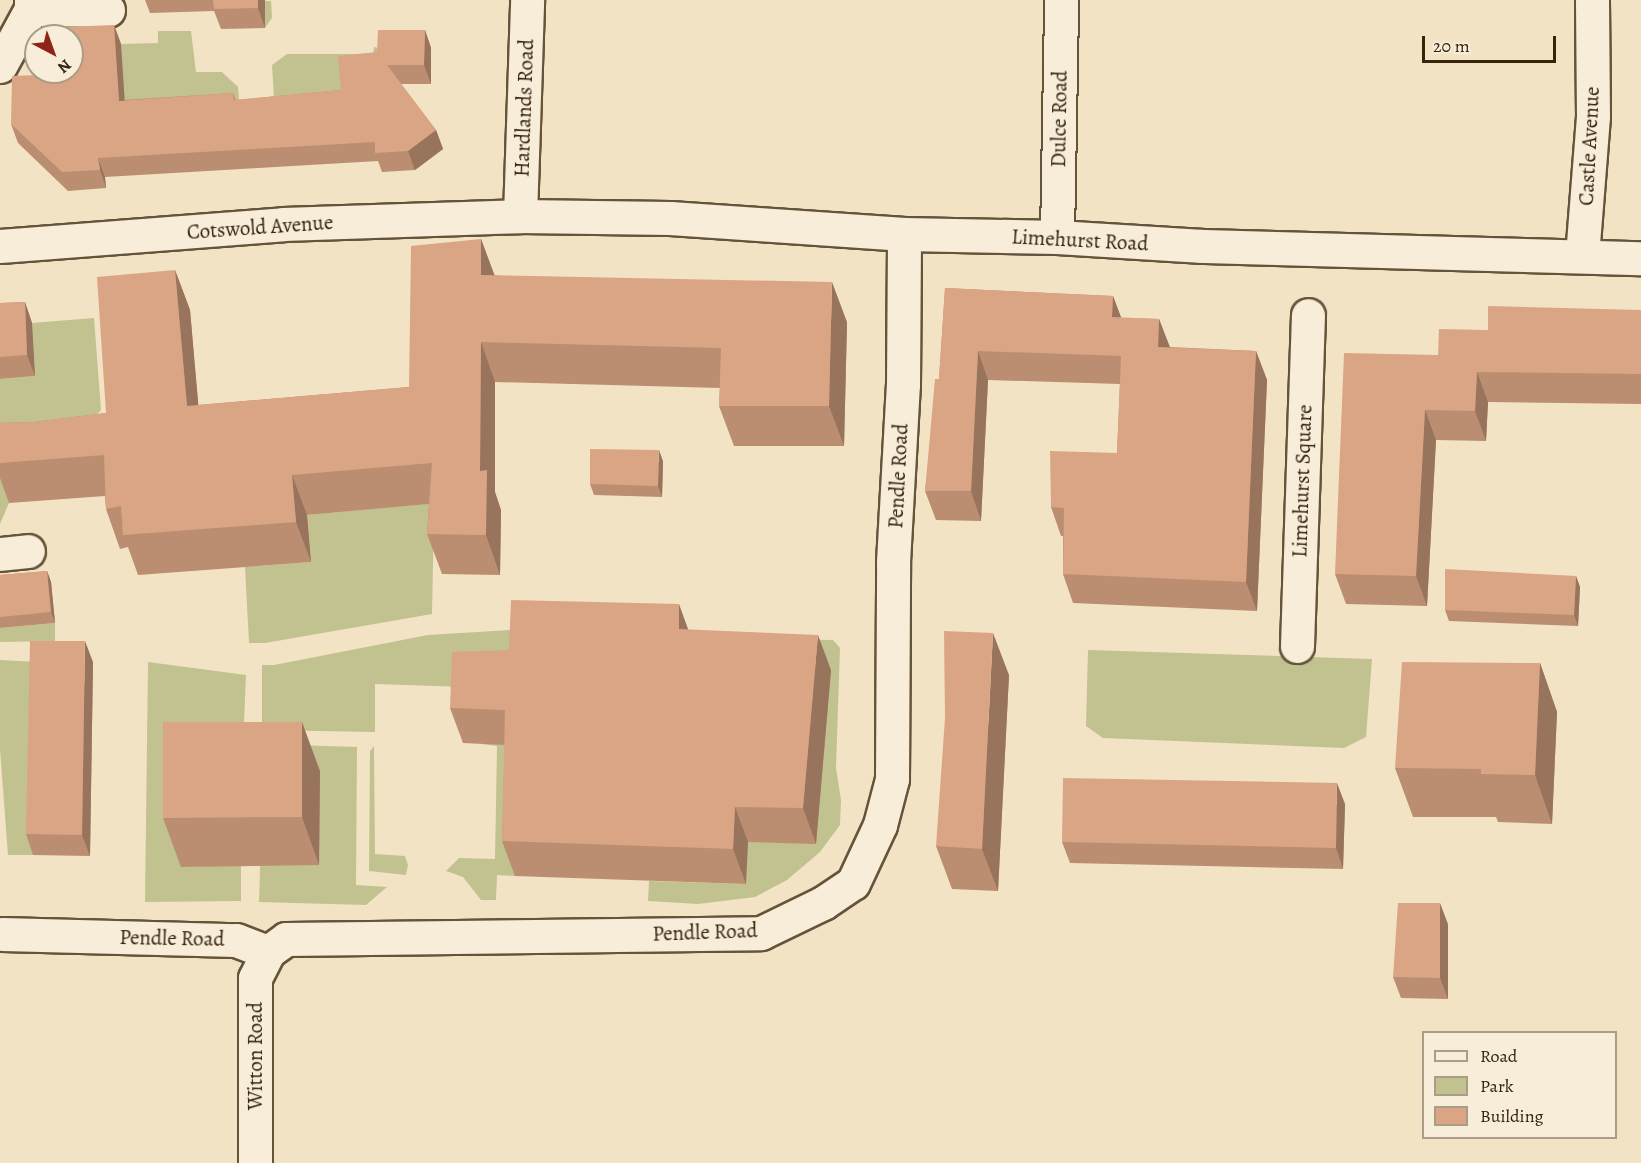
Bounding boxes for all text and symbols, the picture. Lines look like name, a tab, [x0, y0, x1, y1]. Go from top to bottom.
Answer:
north arrow	[24, 24, 84, 84]
scale bar	[1425, 24, 1558, 62]
text: 20 m	[1433, 34, 1470, 58]
street label: Hardlands Road	[509, 38, 539, 178]
text: N	[53, 54, 76, 78]
street label: Dulce Road	[1046, 70, 1072, 168]
street label: Castle Avenue	[1573, 86, 1605, 206]
street label: Cotswold Avenue	[186, 209, 334, 245]
street label: Limehurst Road	[1011, 224, 1149, 256]
street label: Limehurst Square	[1287, 404, 1317, 558]
street label: Pendle Road	[883, 423, 913, 529]
street label: Pendle Road	[652, 918, 758, 946]
street label: Pendle Road	[119, 924, 225, 952]
street label: Witton Road	[242, 1002, 268, 1110]
legend	[1422, 1031, 1617, 1139]
text: Road	[1480, 1044, 1517, 1068]
text: Park	[1480, 1074, 1514, 1098]
text: Building	[1480, 1104, 1544, 1128]

